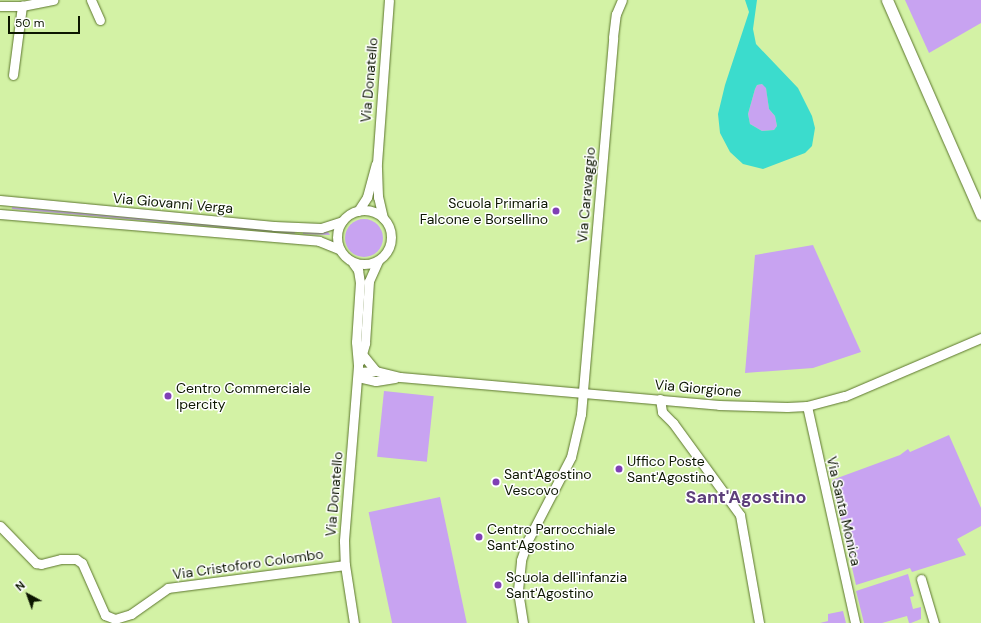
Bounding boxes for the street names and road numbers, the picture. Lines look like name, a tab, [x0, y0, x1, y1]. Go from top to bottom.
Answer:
street label: Via Donatello	[357, 37, 381, 123]
street label: Via Caravaggio	[573, 146, 599, 244]
street label: Via Giovanni Verga	[112, 189, 234, 217]
street label: Via Giorgione	[654, 376, 742, 400]
street label: Via Donatello	[322, 451, 346, 537]
street label: Via Santa Monica	[823, 455, 865, 567]
street label: Via Cristoforo Colombo	[172, 545, 324, 583]

